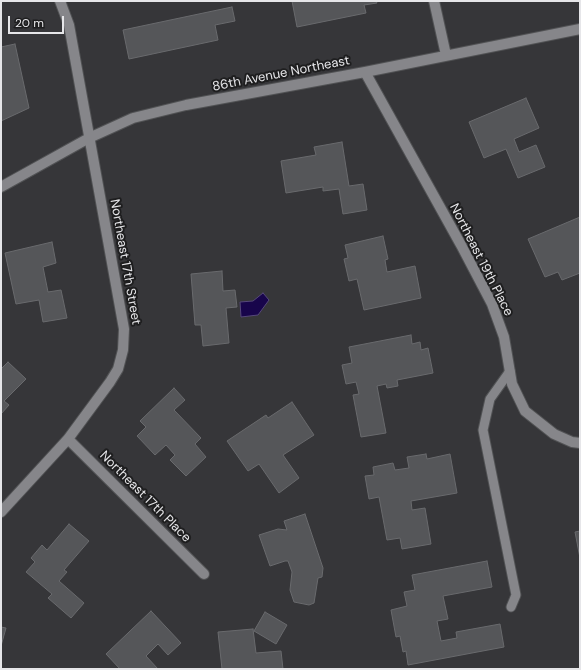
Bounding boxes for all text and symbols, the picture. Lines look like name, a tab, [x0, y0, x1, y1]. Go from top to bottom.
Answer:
scale bar	[10, 8, 66, 34]
text: 20 m	[15, 15, 44, 31]
street label: 86th Avenue Northeast	[211, 53, 351, 95]
street label: Northeast 17th Street	[106, 198, 144, 326]
street label: Northeast 19th Place	[446, 201, 516, 319]
street label: Northeast 17th Place	[96, 448, 194, 546]

